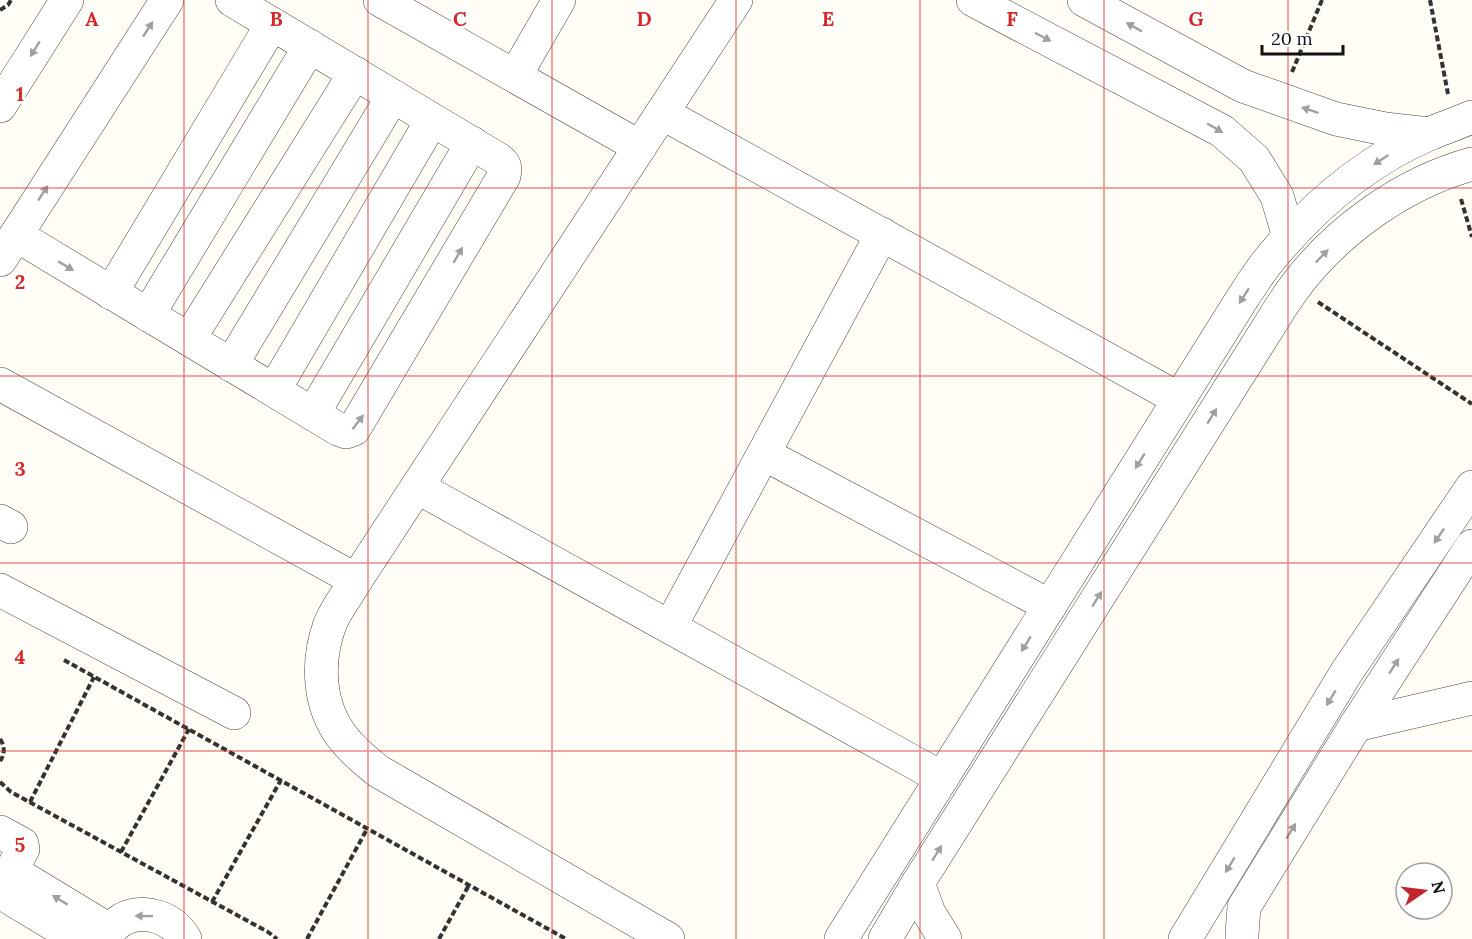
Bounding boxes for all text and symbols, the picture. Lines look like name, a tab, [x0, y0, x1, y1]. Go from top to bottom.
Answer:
text: A	[85, 6, 99, 31]
text: B	[269, 6, 283, 31]
text: C	[453, 6, 467, 31]
text: D	[636, 6, 652, 31]
text: E	[822, 6, 834, 31]
text: F	[1006, 6, 1018, 31]
text: G	[1188, 6, 1204, 31]
scale bar	[1262, 18, 1343, 56]
one-way arrow	[143, 21, 154, 37]
one-way arrow	[1125, 22, 1142, 32]
text: 20 m	[1271, 27, 1313, 50]
one-way arrow	[1035, 32, 1052, 42]
one-way arrow	[30, 41, 41, 58]
text: 1	[16, 81, 24, 106]
one-way arrow	[1301, 105, 1319, 114]
one-way arrow	[1207, 123, 1224, 133]
one-way arrow	[1373, 154, 1389, 165]
one-way arrow	[37, 185, 48, 201]
one-way arrow	[452, 247, 463, 263]
one-way arrow	[1315, 250, 1329, 264]
one-way arrow	[58, 260, 74, 271]
text: 2	[15, 269, 25, 294]
one-way arrow	[1239, 288, 1250, 304]
one-way arrow	[1206, 408, 1217, 424]
one-way arrow	[352, 414, 364, 430]
one-way arrow	[1135, 453, 1146, 469]
text: 3	[14, 456, 26, 481]
one-way arrow	[1434, 528, 1445, 544]
one-way arrow	[1091, 591, 1102, 607]
one-way arrow	[1020, 636, 1031, 652]
text: 4	[15, 644, 26, 669]
one-way arrow	[1389, 657, 1400, 674]
one-way arrow	[1326, 690, 1337, 706]
one-way arrow	[1285, 823, 1296, 839]
text: 5	[15, 832, 26, 857]
one-way arrow	[932, 845, 943, 861]
one-way arrow	[1224, 857, 1235, 873]
north arrow	[1394, 861, 1454, 921]
text: N	[1427, 879, 1450, 896]
one-way arrow	[52, 895, 68, 906]
one-way arrow	[135, 911, 154, 921]

